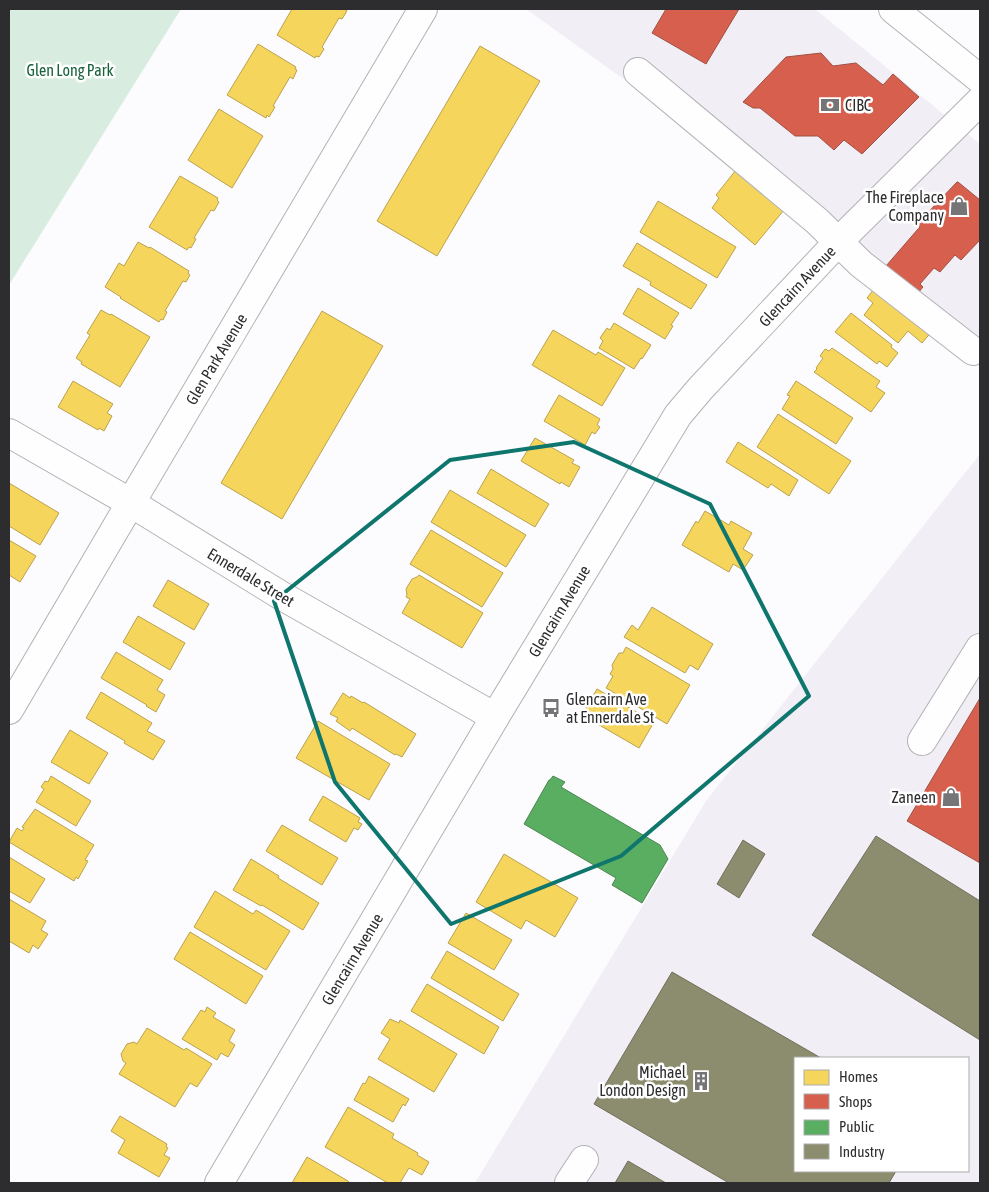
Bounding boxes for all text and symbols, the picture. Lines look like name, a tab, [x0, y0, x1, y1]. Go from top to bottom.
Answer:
park label: Glen Long Park	[26, 61, 114, 80]
bank icon: CIBC	[819, 94, 841, 116]
place label: CIBC	[845, 96, 871, 114]
place label: The Fireplace Company	[866, 188, 944, 225]
shop icon: The Fireplace Company	[948, 195, 970, 217]
street label: Glencairn Avenue	[755, 242, 839, 330]
street label: Glen Park Avenue	[182, 310, 250, 408]
street label: Ennerdale Street	[204, 544, 298, 610]
street label: Glencairn Avenue	[525, 562, 593, 660]
place label: Glencairn Ave at Ennerdale St	[566, 690, 655, 726]
bus stop icon: Glencairn Ave at Ennerdale St	[540, 697, 562, 719]
shop icon: Zaneen	[940, 786, 962, 808]
place label: Zaneen	[891, 788, 936, 806]
street label: Glencairn Avenue	[318, 910, 386, 1008]
legend	[794, 1057, 969, 1172]
place label: Michael London Design	[599, 1063, 687, 1100]
text: Homes	[839, 1068, 878, 1085]
building icon: Michael London Design	[690, 1070, 712, 1092]
text: Shops	[839, 1093, 872, 1110]
text: Public	[839, 1118, 874, 1135]
text: Industry	[839, 1143, 885, 1160]

